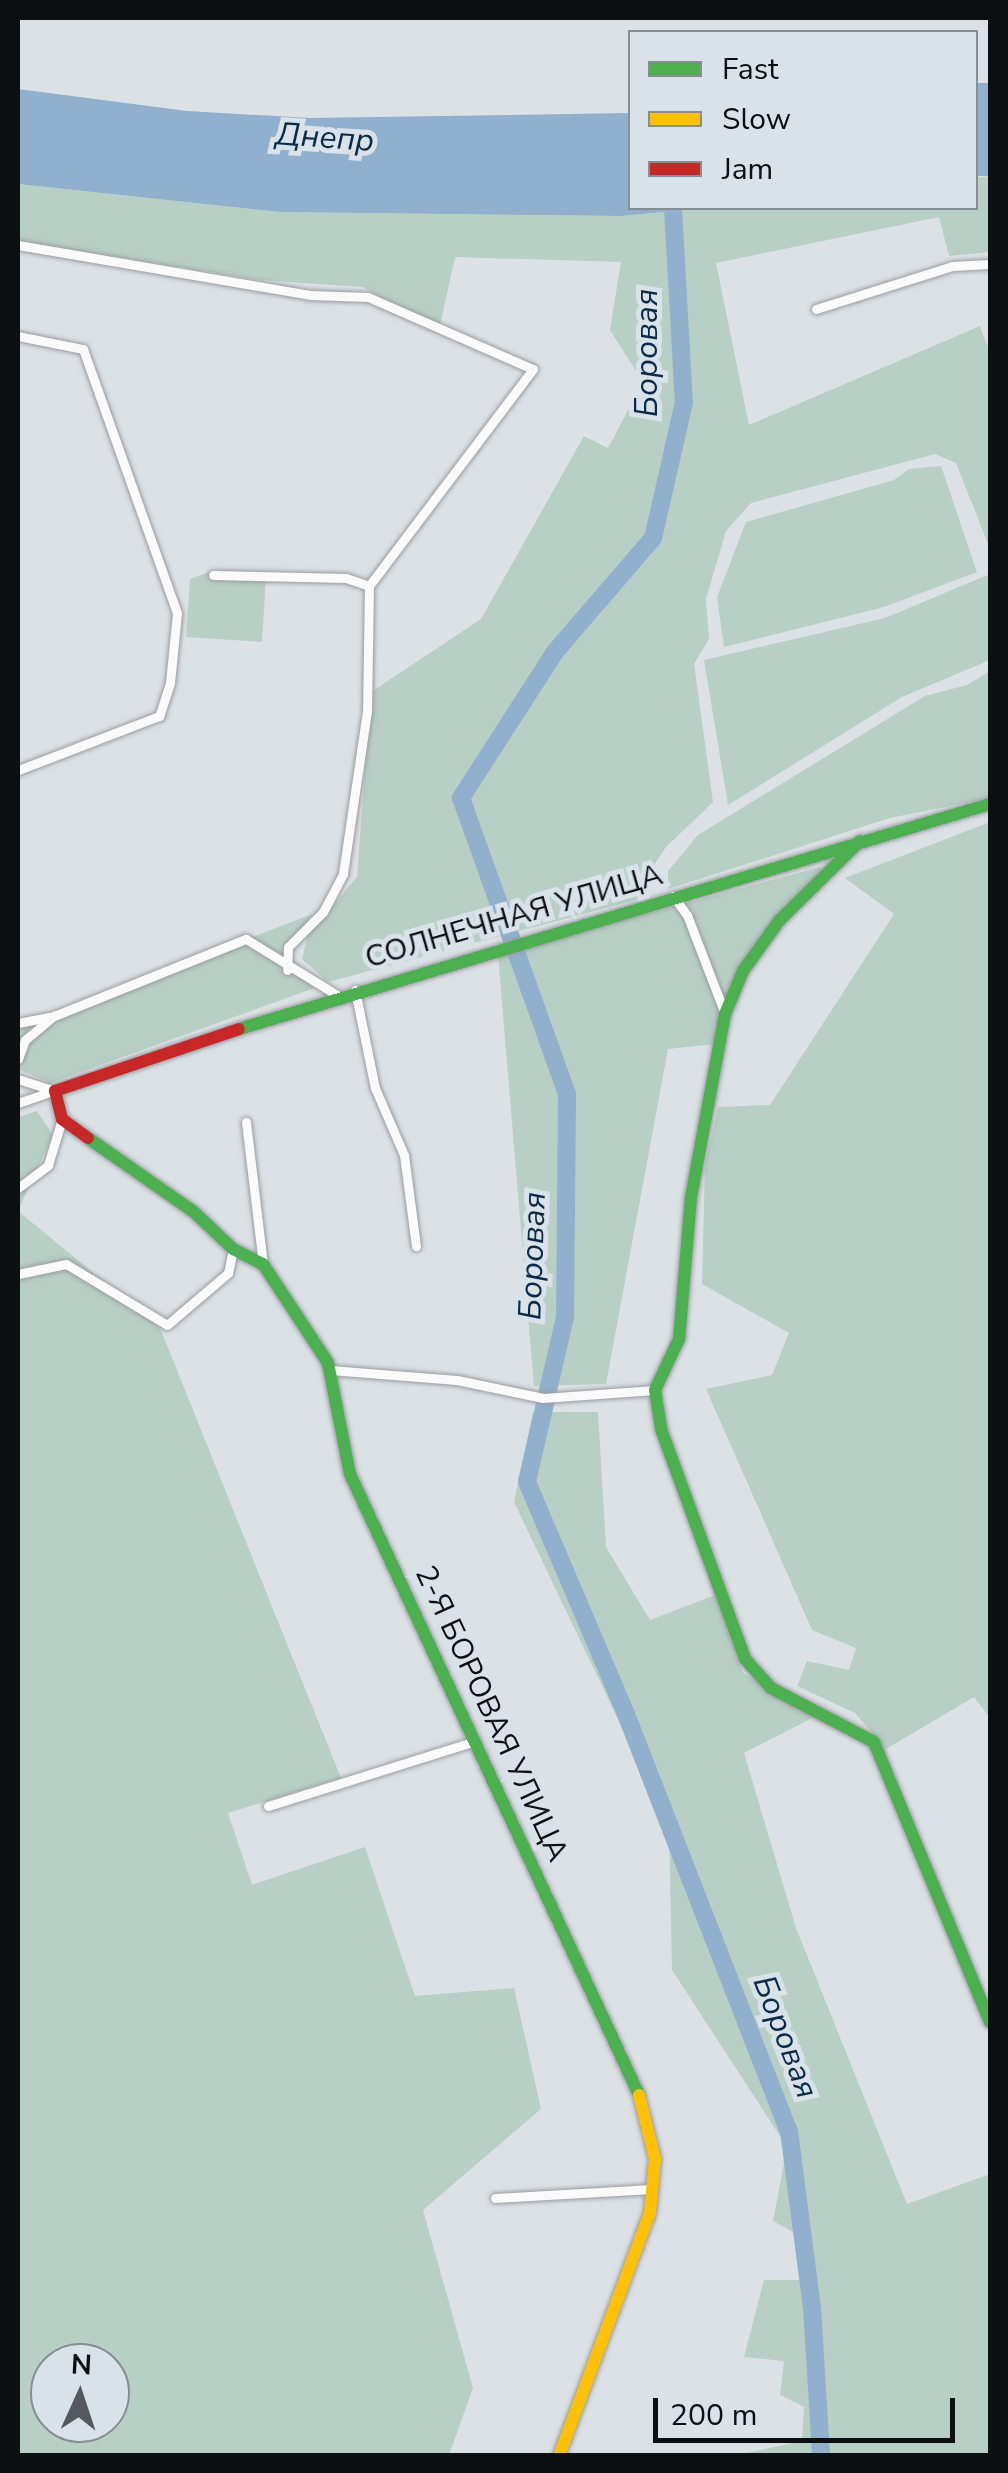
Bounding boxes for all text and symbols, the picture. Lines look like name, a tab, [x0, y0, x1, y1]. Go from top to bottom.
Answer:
legend	[628, 30, 978, 210]
text: Fast	[722, 49, 779, 90]
text: Slow	[722, 99, 791, 140]
water label: Днепр	[274, 115, 376, 161]
text: Jam	[722, 149, 773, 190]
water label: Боровая	[628, 289, 666, 417]
street label: СОЛНЕЧНАЯ УЛИЦА	[361, 857, 667, 977]
water label: Боровая	[512, 1191, 554, 1321]
street label: 2-Я БОРОВАЯ УЛИЦА	[407, 1560, 575, 1868]
water label: Боровая	[744, 1970, 826, 2104]
north arrow	[30, 2343, 130, 2443]
text: N	[70, 2346, 93, 2385]
scale bar	[658, 2378, 960, 2440]
text: 200 m	[670, 2395, 757, 2436]

